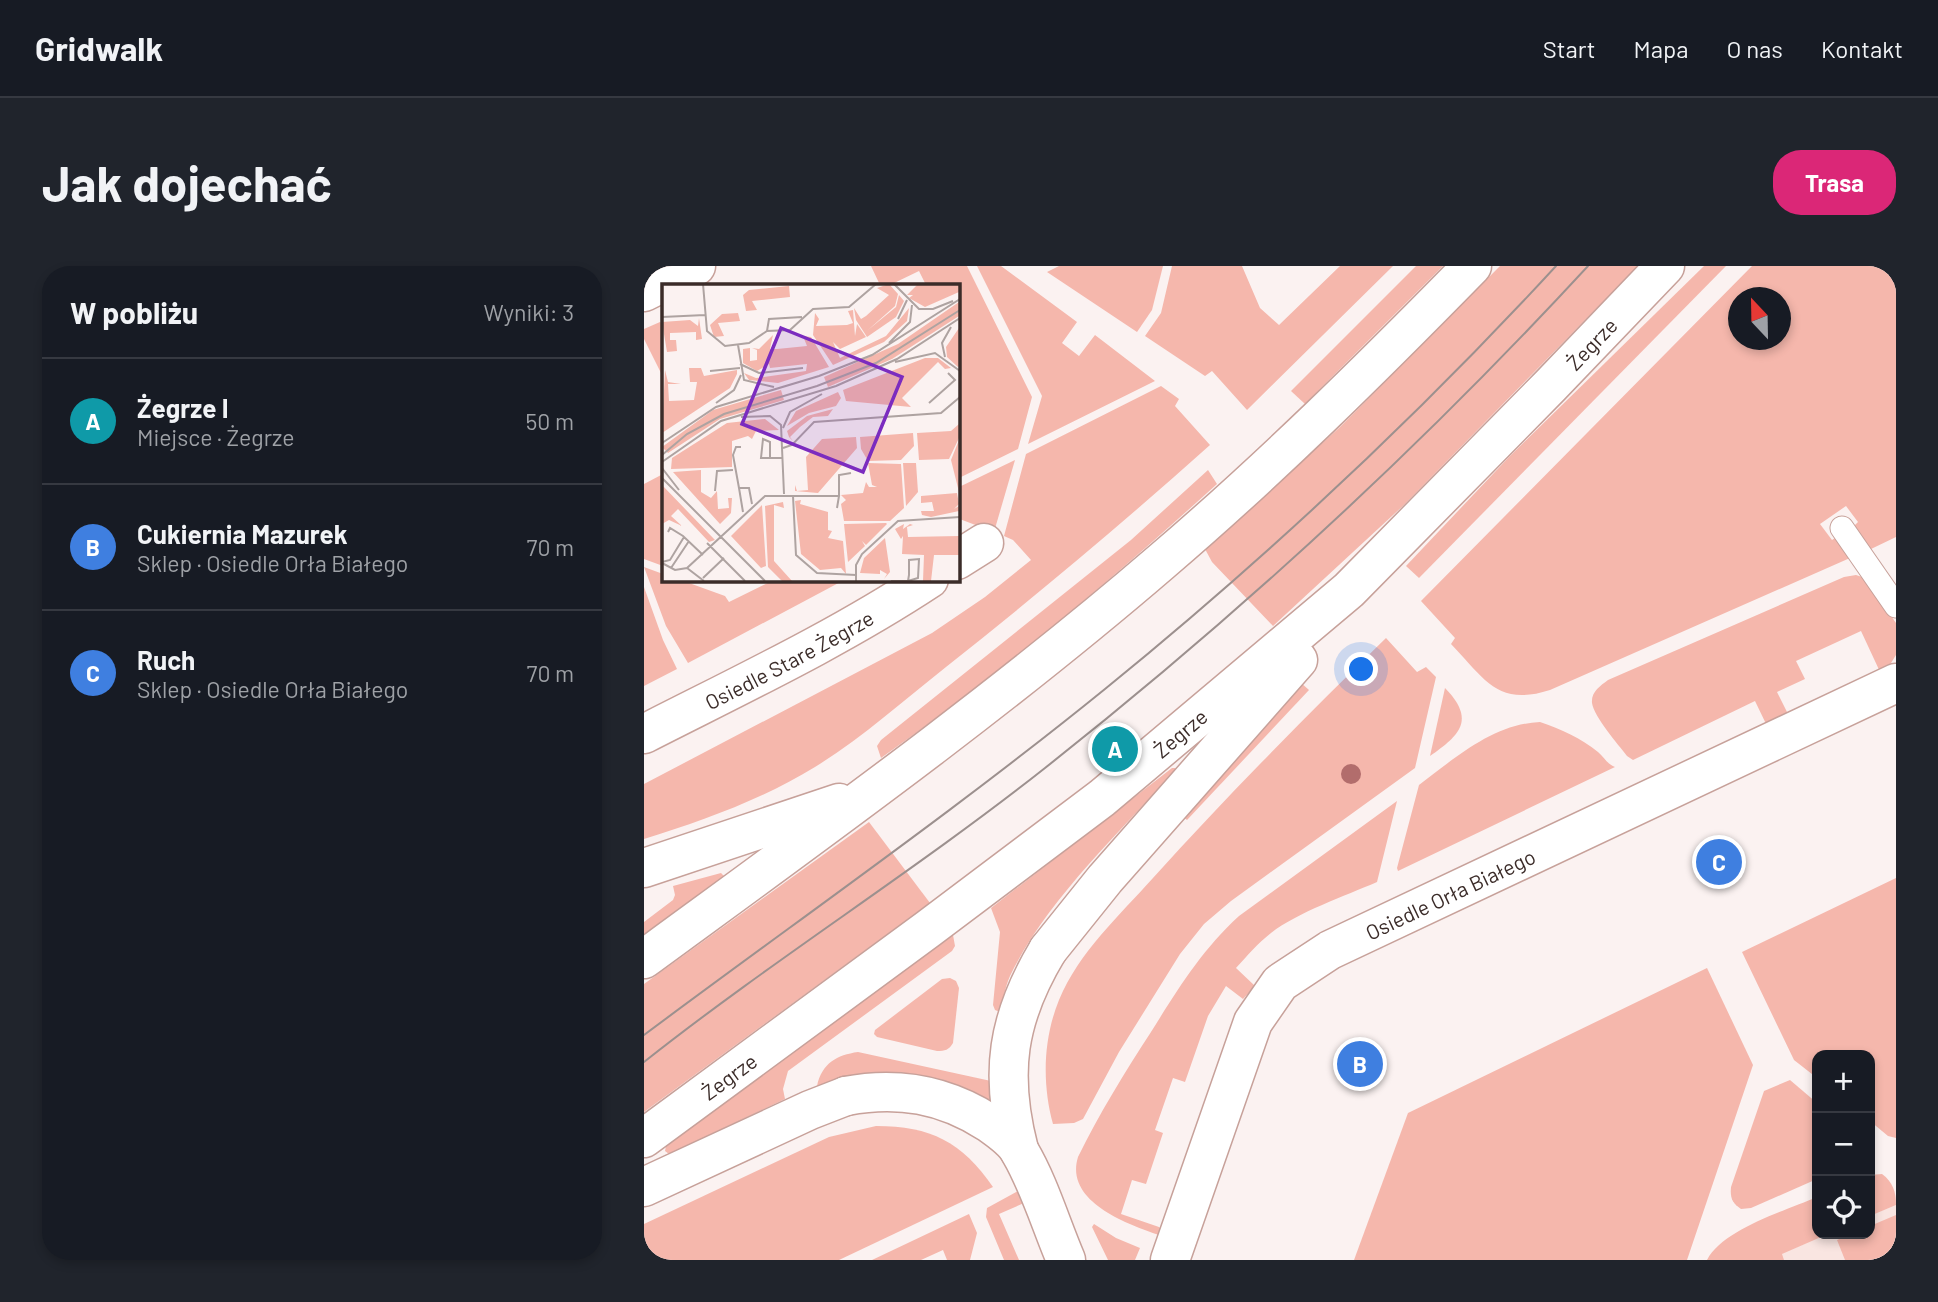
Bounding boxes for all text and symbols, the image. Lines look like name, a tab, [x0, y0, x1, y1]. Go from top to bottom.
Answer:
text: Gridwalk	[35, 28, 163, 68]
text: Start	[1543, 34, 1595, 63]
text: Mapa	[1633, 34, 1688, 63]
text: O nas	[1726, 34, 1783, 63]
text: Kontakt	[1821, 34, 1903, 63]
button: Trasa	[1773, 150, 1896, 215]
text: Jak dojechać	[42, 153, 332, 212]
inset map	[662, 284, 959, 581]
north arrow	[1728, 287, 1791, 350]
text: W pobliżu	[70, 294, 198, 330]
text: Wyniki: 3	[484, 298, 574, 326]
street label: Żegrze	[1560, 312, 1622, 374]
text: Żegrze I	[137, 392, 228, 423]
text: A	[85, 407, 101, 435]
text: 50 m	[526, 407, 574, 435]
text: Miejsce · Żegrze	[137, 423, 295, 451]
text: Cukiernia Mazurek	[137, 518, 348, 549]
text: B	[86, 533, 100, 561]
text: 70 m	[527, 533, 574, 561]
text: Sklep · Osiedle Orła Białego	[137, 549, 408, 577]
street label: Osiedle Stare Żegrze	[700, 604, 878, 714]
text: Ruch	[137, 644, 195, 675]
your location	[1344, 652, 1378, 686]
text: C	[86, 659, 100, 687]
text: 70 m	[527, 659, 574, 687]
text: Sklep · Osiedle Orła Białego	[137, 675, 408, 703]
street label: Żegrze	[1148, 703, 1212, 762]
pin: A	[1092, 723, 1138, 775]
pin: C	[1696, 836, 1742, 888]
street label: Osiedle Orła Białego	[1361, 843, 1539, 944]
pin: B	[1337, 1038, 1383, 1090]
street label: Żegrze	[696, 1047, 761, 1104]
map controls	[1812, 1050, 1875, 1239]
button: +	[1812, 1050, 1875, 1113]
button: −	[1812, 1113, 1875, 1176]
button: locate	[1812, 1176, 1875, 1239]

